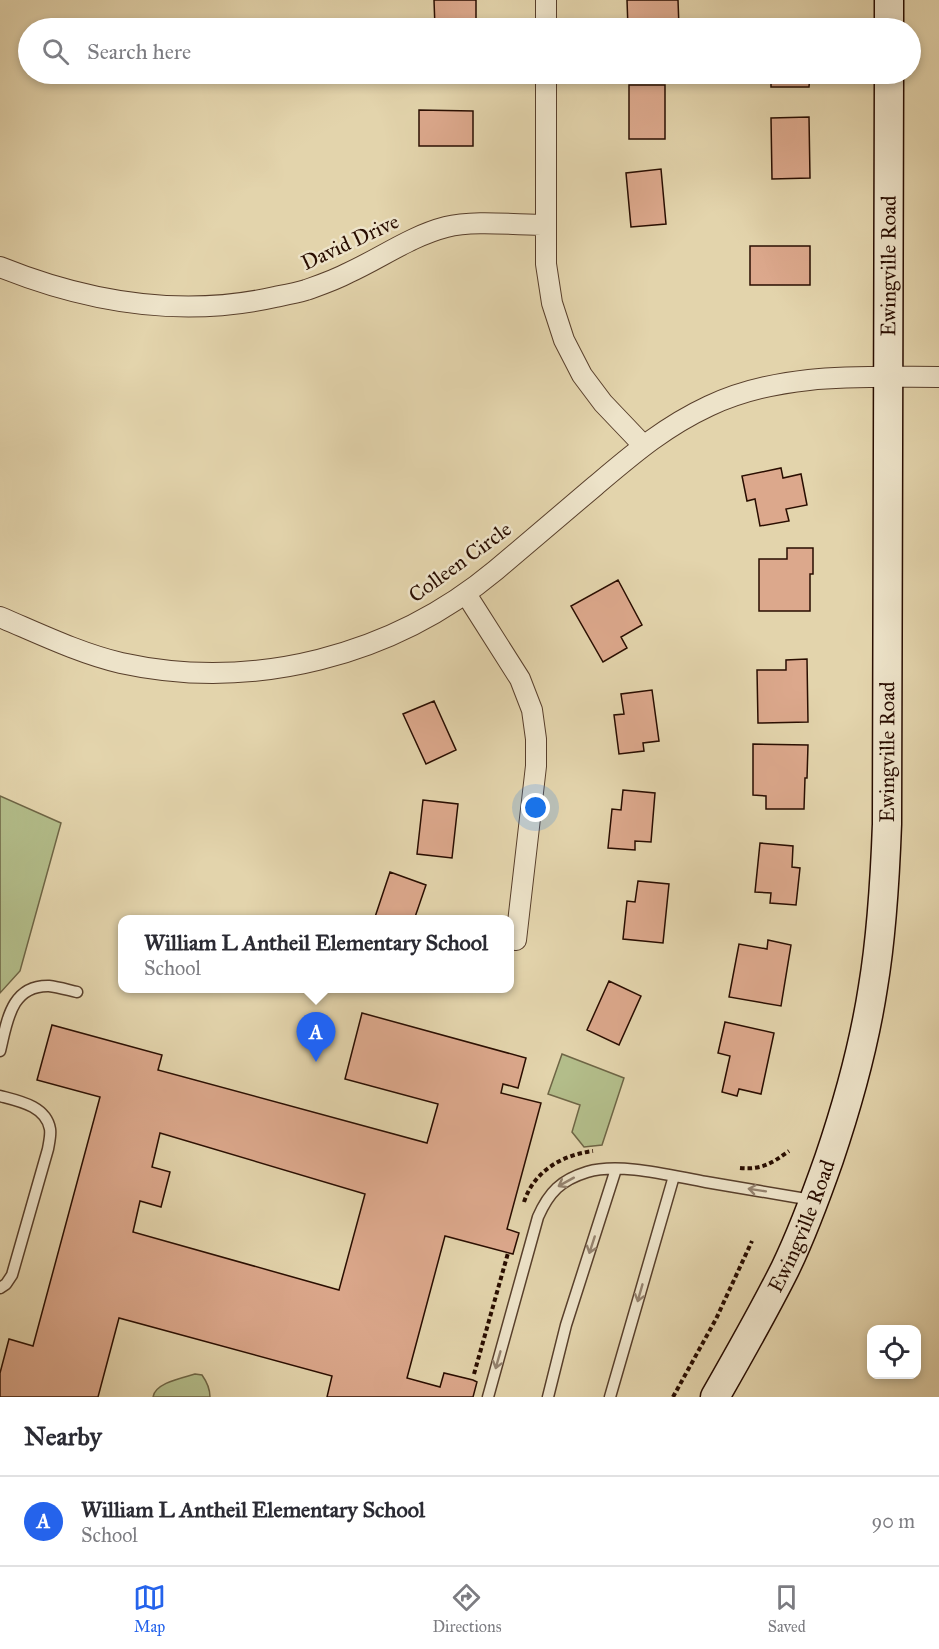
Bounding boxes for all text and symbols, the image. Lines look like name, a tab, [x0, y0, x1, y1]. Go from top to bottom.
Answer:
search box	[18, 18, 921, 84]
icon: search	[39, 35, 72, 68]
text: Search here	[87, 38, 191, 65]
street label: Ewingville Road	[875, 195, 902, 337]
street label: David Drive	[297, 208, 403, 276]
street label: Colleen Circle	[404, 516, 517, 608]
street label: Ewingville Road	[874, 681, 900, 823]
your location	[521, 793, 550, 822]
popup	[118, 915, 514, 993]
text: William L Antheil Elementary School	[144, 929, 488, 956]
text: School	[144, 956, 201, 980]
pin: A	[296, 1012, 336, 1062]
street label: Ewingville Road	[762, 1156, 841, 1297]
one-way arrow	[558, 1176, 575, 1188]
one-way arrow	[748, 1185, 768, 1196]
one-way arrow	[586, 1235, 597, 1254]
one-way arrow	[634, 1283, 645, 1302]
map controls	[867, 1325, 921, 1379]
button: locate	[867, 1325, 921, 1379]
one-way arrow	[492, 1350, 503, 1369]
text: Nearby	[24, 1420, 102, 1452]
text: William L Antheil Elementary School	[81, 1496, 425, 1523]
text: A	[37, 1509, 50, 1533]
text: 90 m	[872, 1509, 915, 1533]
text: School	[81, 1523, 138, 1547]
tab: Map	[133, 1581, 166, 1636]
tab: Directions	[432, 1581, 501, 1636]
tab: Saved	[768, 1581, 806, 1636]

